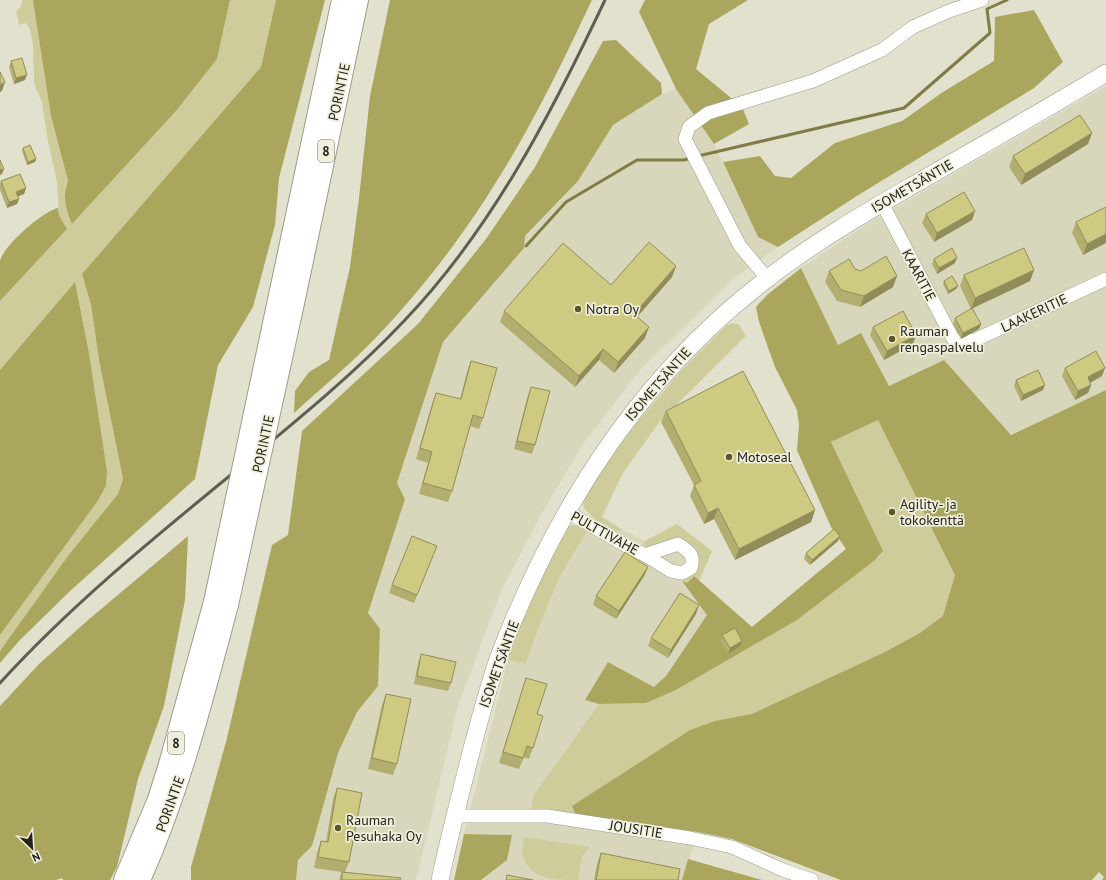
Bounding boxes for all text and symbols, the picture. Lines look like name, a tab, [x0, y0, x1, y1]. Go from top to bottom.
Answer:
street label: PORINTIE	[324, 62, 354, 122]
road number: 8	[318, 140, 334, 162]
street label: ISOMETSÄNTIE	[868, 155, 956, 217]
street label: KAARITIE	[898, 246, 940, 304]
street label: LAAKERITIE	[998, 290, 1070, 336]
place label: Notra Oy	[586, 300, 639, 318]
marker: Notra Oy	[573, 304, 583, 314]
place label: Rauman rengaspalvelu	[900, 322, 984, 356]
marker: Rauman rengaspalvelu	[887, 334, 897, 344]
street label: ISOMETSÄNTIE	[621, 343, 695, 425]
street label: PORINTIE	[248, 414, 278, 474]
place label: Motoseal	[737, 448, 792, 466]
marker: Motoseal	[724, 452, 734, 462]
place label: Agility- ja tokokenttä	[900, 495, 964, 529]
street label: PULTTIVAHE	[568, 507, 642, 559]
marker: Agility- ja tokokenttä	[887, 507, 897, 517]
street label: ISOMETSÄNTIE	[475, 618, 523, 710]
road number: 8	[168, 732, 184, 754]
street label: PORINTIE	[152, 774, 188, 834]
place label: Rauman Pesuhaka Oy	[346, 811, 422, 845]
street label: JOUSITIE	[607, 816, 664, 842]
marker: Rauman Pesuhaka Oy	[333, 823, 343, 833]
north arrow	[12, 828, 52, 868]
text: N	[30, 849, 42, 865]

